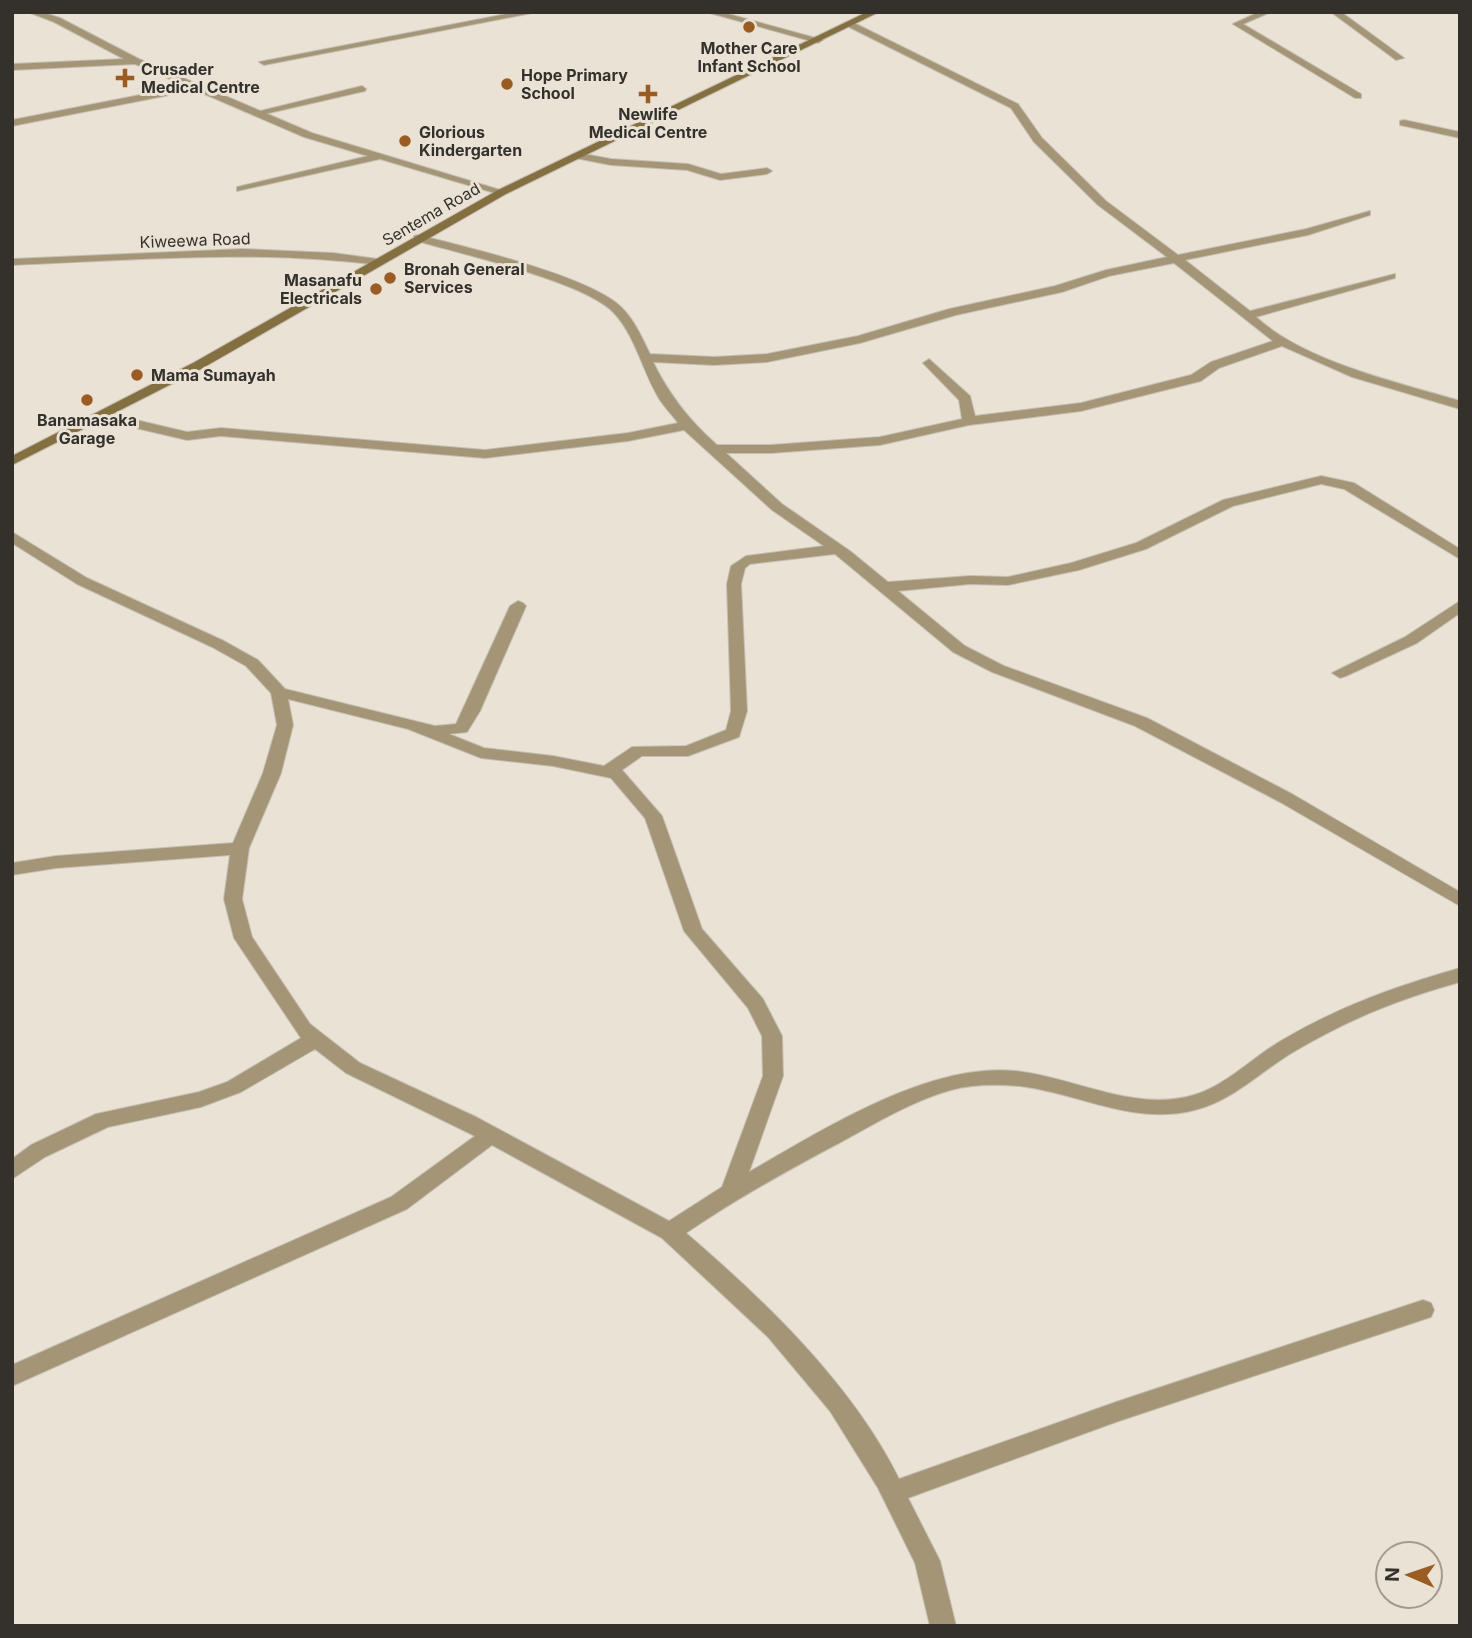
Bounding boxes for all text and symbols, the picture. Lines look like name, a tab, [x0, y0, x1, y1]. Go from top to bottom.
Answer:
marker: Mother Care Infant School	[741, 19, 757, 35]
place label: Mother Care Infant School	[697, 38, 801, 76]
place label: Crusader Medical Centre	[141, 59, 260, 97]
place label: Hope Primary School	[521, 65, 628, 103]
marker: Crusader Medical Centre	[115, 68, 135, 88]
marker: Hope Primary School	[499, 76, 515, 92]
marker: Newlife Medical Centre	[640, 86, 656, 102]
place label: Newlife Medical Centre	[589, 104, 707, 142]
place label: Glorious Kindergarten	[419, 122, 522, 160]
marker: Glorious Kindergarten	[397, 133, 413, 149]
street label: Sentema Road	[379, 178, 483, 250]
street label: Kiweewa Road	[139, 228, 251, 252]
place label: Bronah General Services	[404, 259, 524, 297]
place label: Masanafu Electricals	[280, 270, 362, 308]
marker: Bronah General Services	[382, 270, 398, 286]
marker: Masanafu Electricals	[368, 281, 384, 297]
place label: Mama Sumayah	[151, 365, 276, 385]
marker: Mama Sumayah	[129, 367, 145, 383]
marker: Banamasaka Garage	[79, 392, 95, 408]
place label: Banamasaka Garage	[37, 410, 137, 448]
north arrow	[1374, 1540, 1444, 1610]
text: N	[1381, 1567, 1404, 1582]

